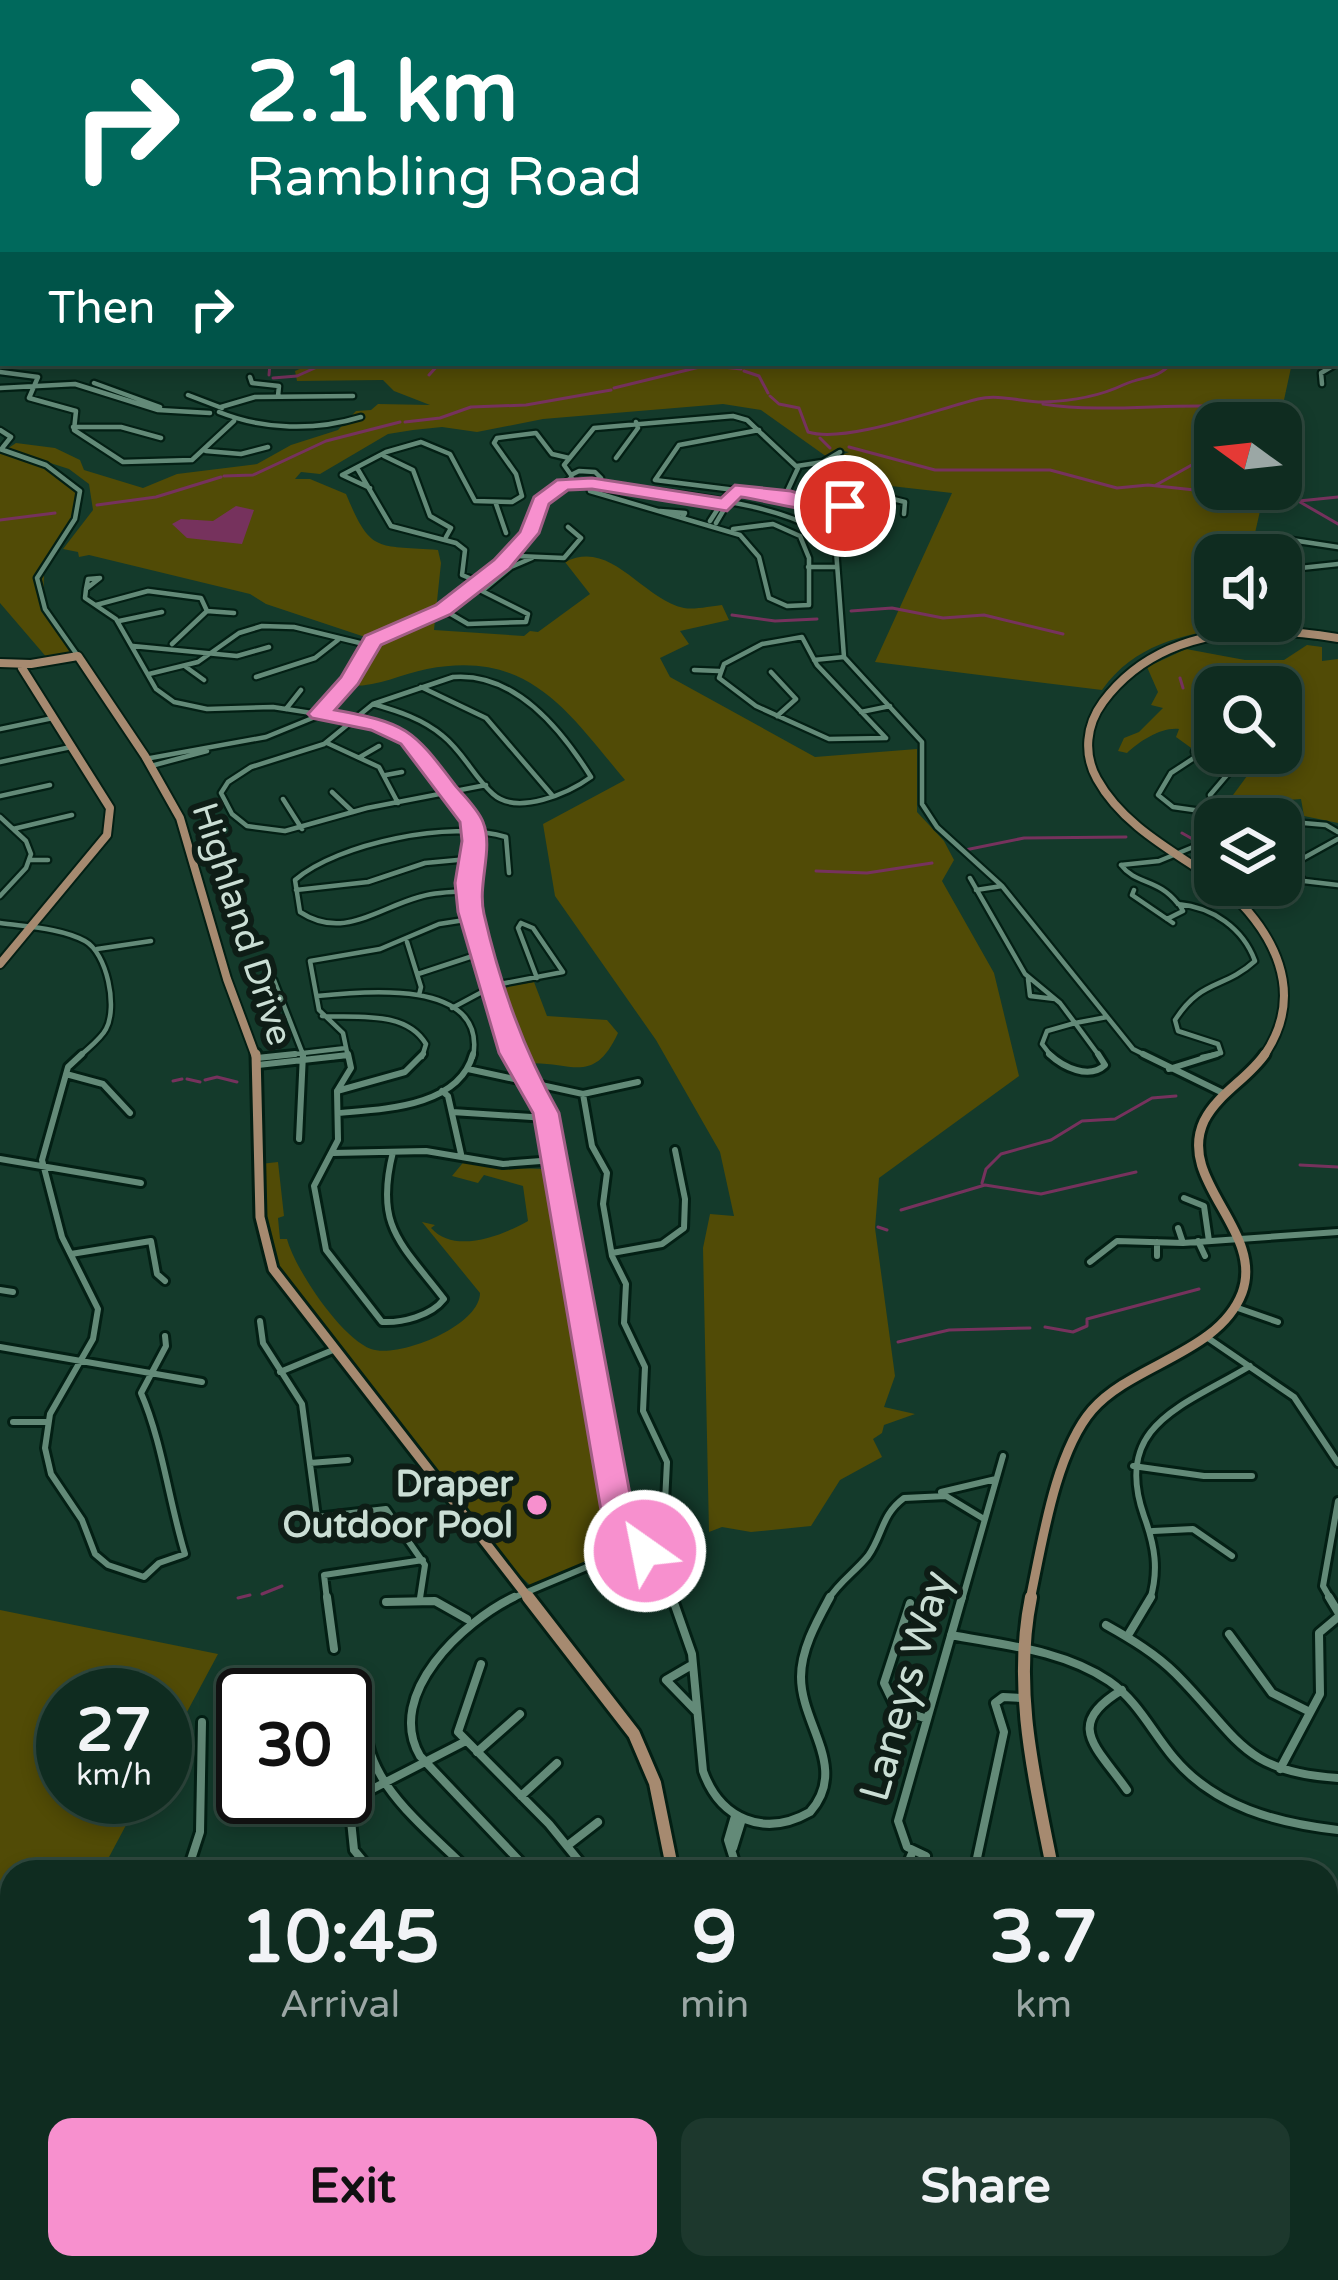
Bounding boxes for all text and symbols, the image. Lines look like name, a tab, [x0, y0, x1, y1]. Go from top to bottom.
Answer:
text: 2.1 km	[246, 43, 518, 144]
icon: right	[48, 48, 204, 204]
text: Rambling Road	[246, 145, 642, 210]
icon: right	[179, 276, 245, 342]
text: Then	[48, 282, 155, 336]
north arrow	[1194, 402, 1302, 510]
map controls	[1194, 402, 1302, 906]
pin	[794, 455, 896, 557]
icon: arrive	[812, 473, 878, 539]
button: sound	[1194, 534, 1302, 642]
button: search	[1194, 666, 1302, 774]
street label: Highland Drive	[183, 797, 301, 1051]
button: layers	[1194, 798, 1302, 906]
place label: Draper Outdoor Pool	[283, 1463, 514, 1547]
position arrow	[582, 1488, 708, 1614]
marker: Draper Outdoor Pool	[524, 1492, 550, 1518]
street label: Laneys Way	[849, 1565, 963, 1807]
speed limit sign: 30	[216, 1668, 372, 1824]
text: 27	[76, 1695, 152, 1767]
text: km/h	[76, 1757, 152, 1794]
text: 10:45	[240, 1895, 440, 1982]
text: 9	[692, 1895, 737, 1982]
text: 3.7	[989, 1895, 1098, 1982]
text: Arrival	[280, 1981, 400, 2028]
text: min	[680, 1981, 749, 2028]
text: km	[1015, 1981, 1072, 2028]
button: Exit	[48, 2118, 657, 2256]
button: Share	[681, 2118, 1290, 2256]

